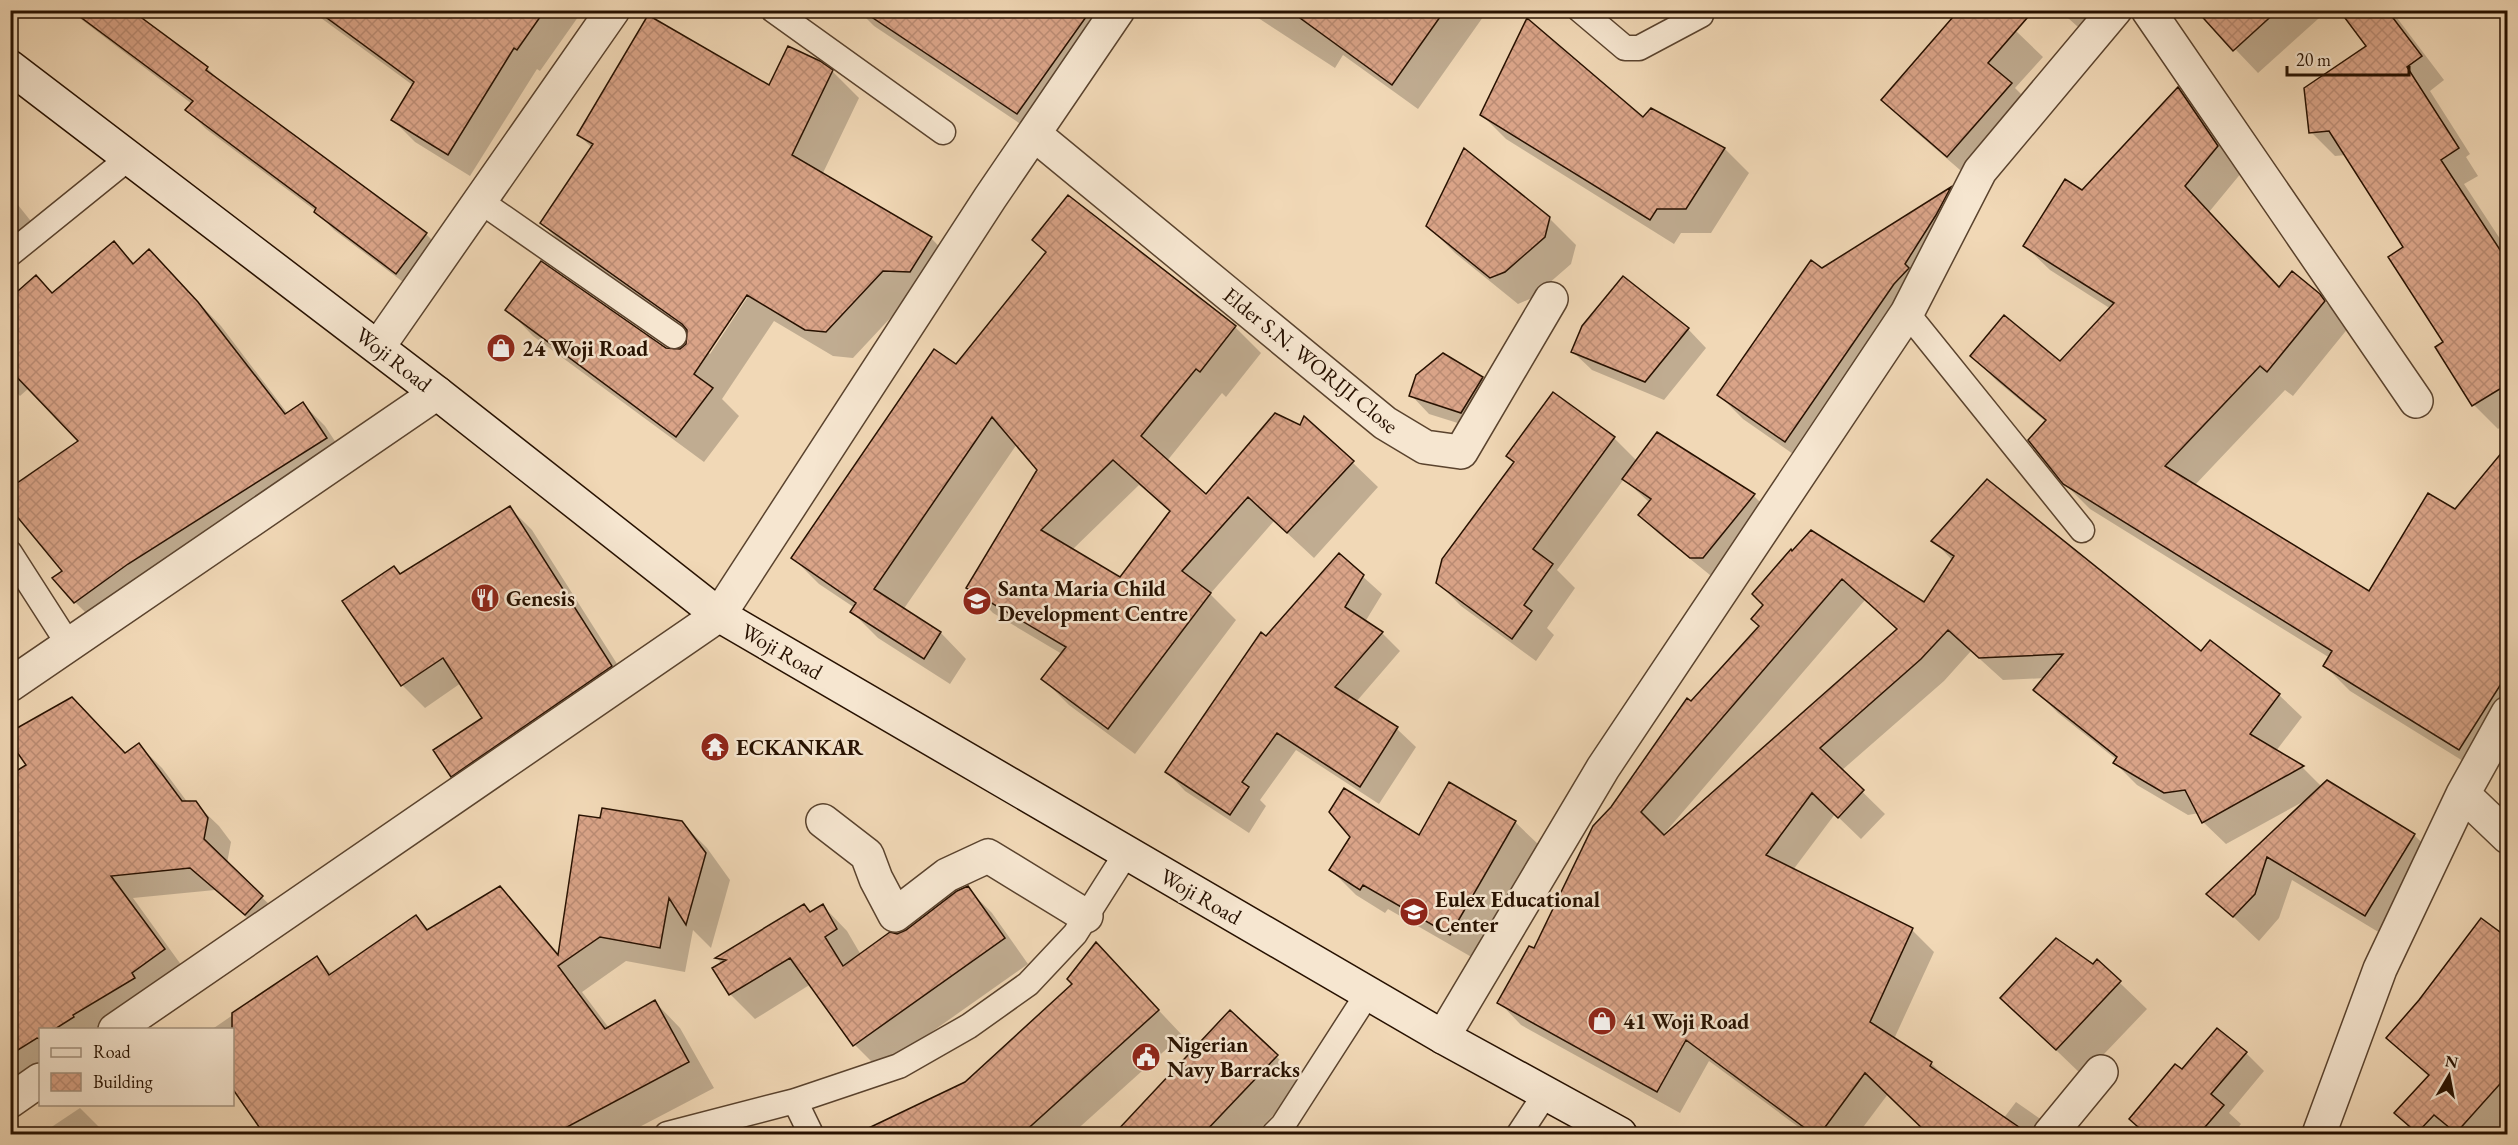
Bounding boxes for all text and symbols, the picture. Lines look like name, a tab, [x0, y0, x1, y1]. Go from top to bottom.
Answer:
scale bar	[2287, 39, 2408, 77]
text: 20 m	[2296, 48, 2331, 71]
street label: Elder S.N. WORIJI Close	[1217, 281, 1405, 440]
street label: Woji Road	[349, 320, 439, 399]
shop icon: 24 Woji Road	[485, 332, 517, 364]
place label: 24 Woji Road	[522, 334, 649, 363]
place label: Santa Maria Child Development Centre	[998, 574, 1188, 628]
restaurant icon: Genesis	[469, 582, 501, 614]
place label: Genesis	[506, 584, 575, 613]
school or university icon: Santa Maria Child Development Centre	[961, 585, 993, 617]
street label: Woji Road	[736, 616, 829, 687]
temple icon: ECKANKAR	[699, 731, 731, 763]
place label: ECKANKAR	[736, 733, 864, 762]
street label: Woji Road	[1155, 861, 1248, 932]
place label: Eulex Educational Center	[1435, 885, 1600, 939]
school or university icon: Eulex Educational Center	[1398, 896, 1430, 928]
shop icon: 41 Woji Road	[1586, 1005, 1618, 1037]
place label: 41 Woji Road	[1623, 1007, 1750, 1036]
legend	[39, 1028, 234, 1106]
place label: Nigerian Navy Barracks	[1167, 1030, 1300, 1084]
text: Road	[93, 1040, 132, 1063]
public building icon: Nigerian Navy Barracks	[1130, 1041, 1162, 1073]
north arrow	[2419, 1046, 2479, 1106]
text: N	[2443, 1050, 2460, 1073]
text: Building	[93, 1070, 153, 1093]

